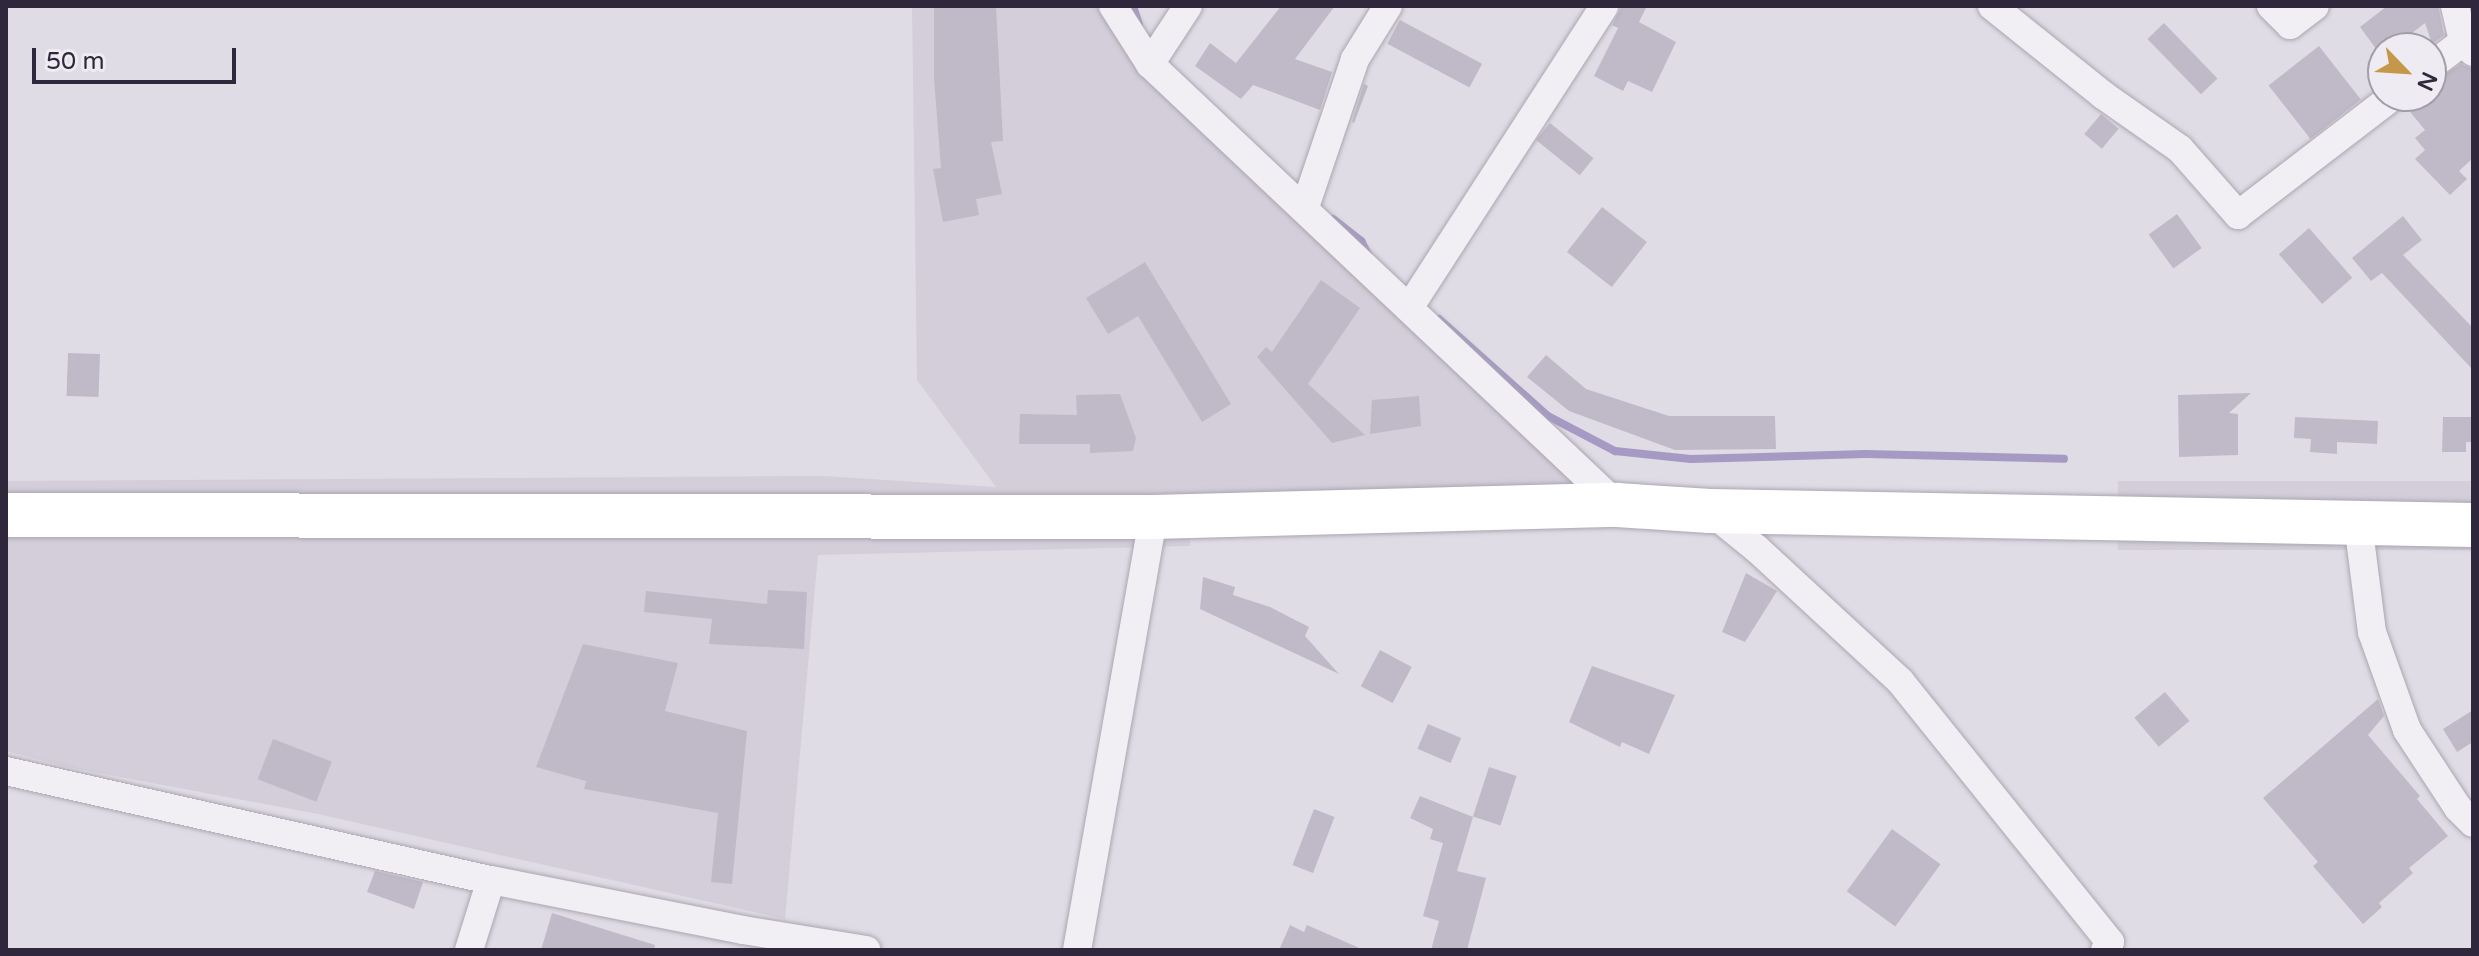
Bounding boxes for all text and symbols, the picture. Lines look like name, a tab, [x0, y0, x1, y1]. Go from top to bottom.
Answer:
scale bar	[36, 32, 240, 82]
north arrow	[2367, 32, 2447, 112]
text: 50 m	[46, 47, 104, 76]
text: N	[2411, 68, 2442, 95]

